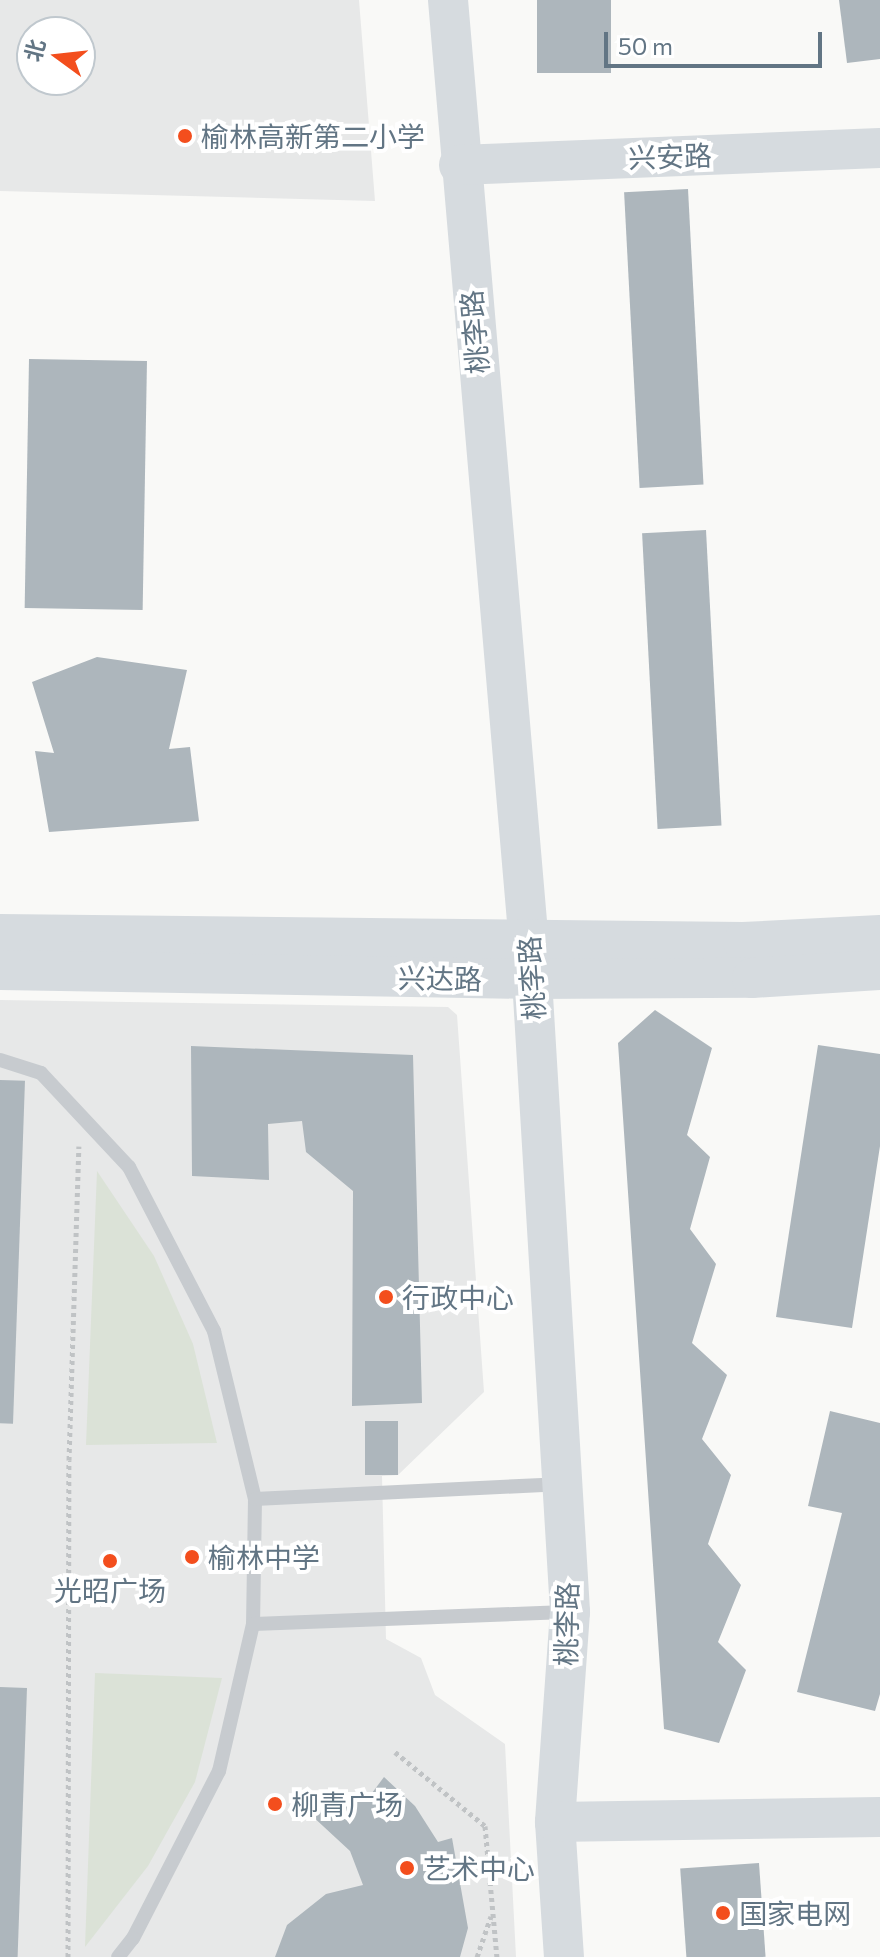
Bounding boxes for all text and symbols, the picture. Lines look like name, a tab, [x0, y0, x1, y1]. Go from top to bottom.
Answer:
north arrow	[16, 16, 96, 96]
scale bar	[608, 16, 826, 66]
text: 50 m	[618, 31, 673, 60]
text: 北	[18, 36, 50, 64]
place label: 榆林高新第二小学	[201, 119, 425, 153]
marker: 榆林高新第二小学	[176, 127, 194, 145]
street label: 兴安路	[627, 138, 713, 174]
street label: 桃李路	[454, 289, 494, 375]
street label: 桃李路	[511, 935, 551, 1021]
street label: 兴达路	[398, 960, 482, 996]
place label: 行政中心	[402, 1280, 514, 1314]
marker: 行政中心	[377, 1288, 395, 1306]
place label: 榆林中学	[208, 1540, 320, 1574]
marker: 榆林中学	[183, 1548, 201, 1566]
marker: 光昭广场	[101, 1552, 119, 1570]
place label: 光昭广场	[54, 1573, 166, 1607]
street label: 桃李路	[548, 1582, 584, 1666]
place label: 柳青广场	[291, 1787, 403, 1821]
marker: 柳青广场	[266, 1795, 284, 1813]
place label: 艺术中心	[423, 1851, 535, 1885]
marker: 艺术中心	[398, 1859, 416, 1877]
place label: 国家电网	[739, 1896, 851, 1930]
marker: 国家电网	[714, 1904, 732, 1922]

